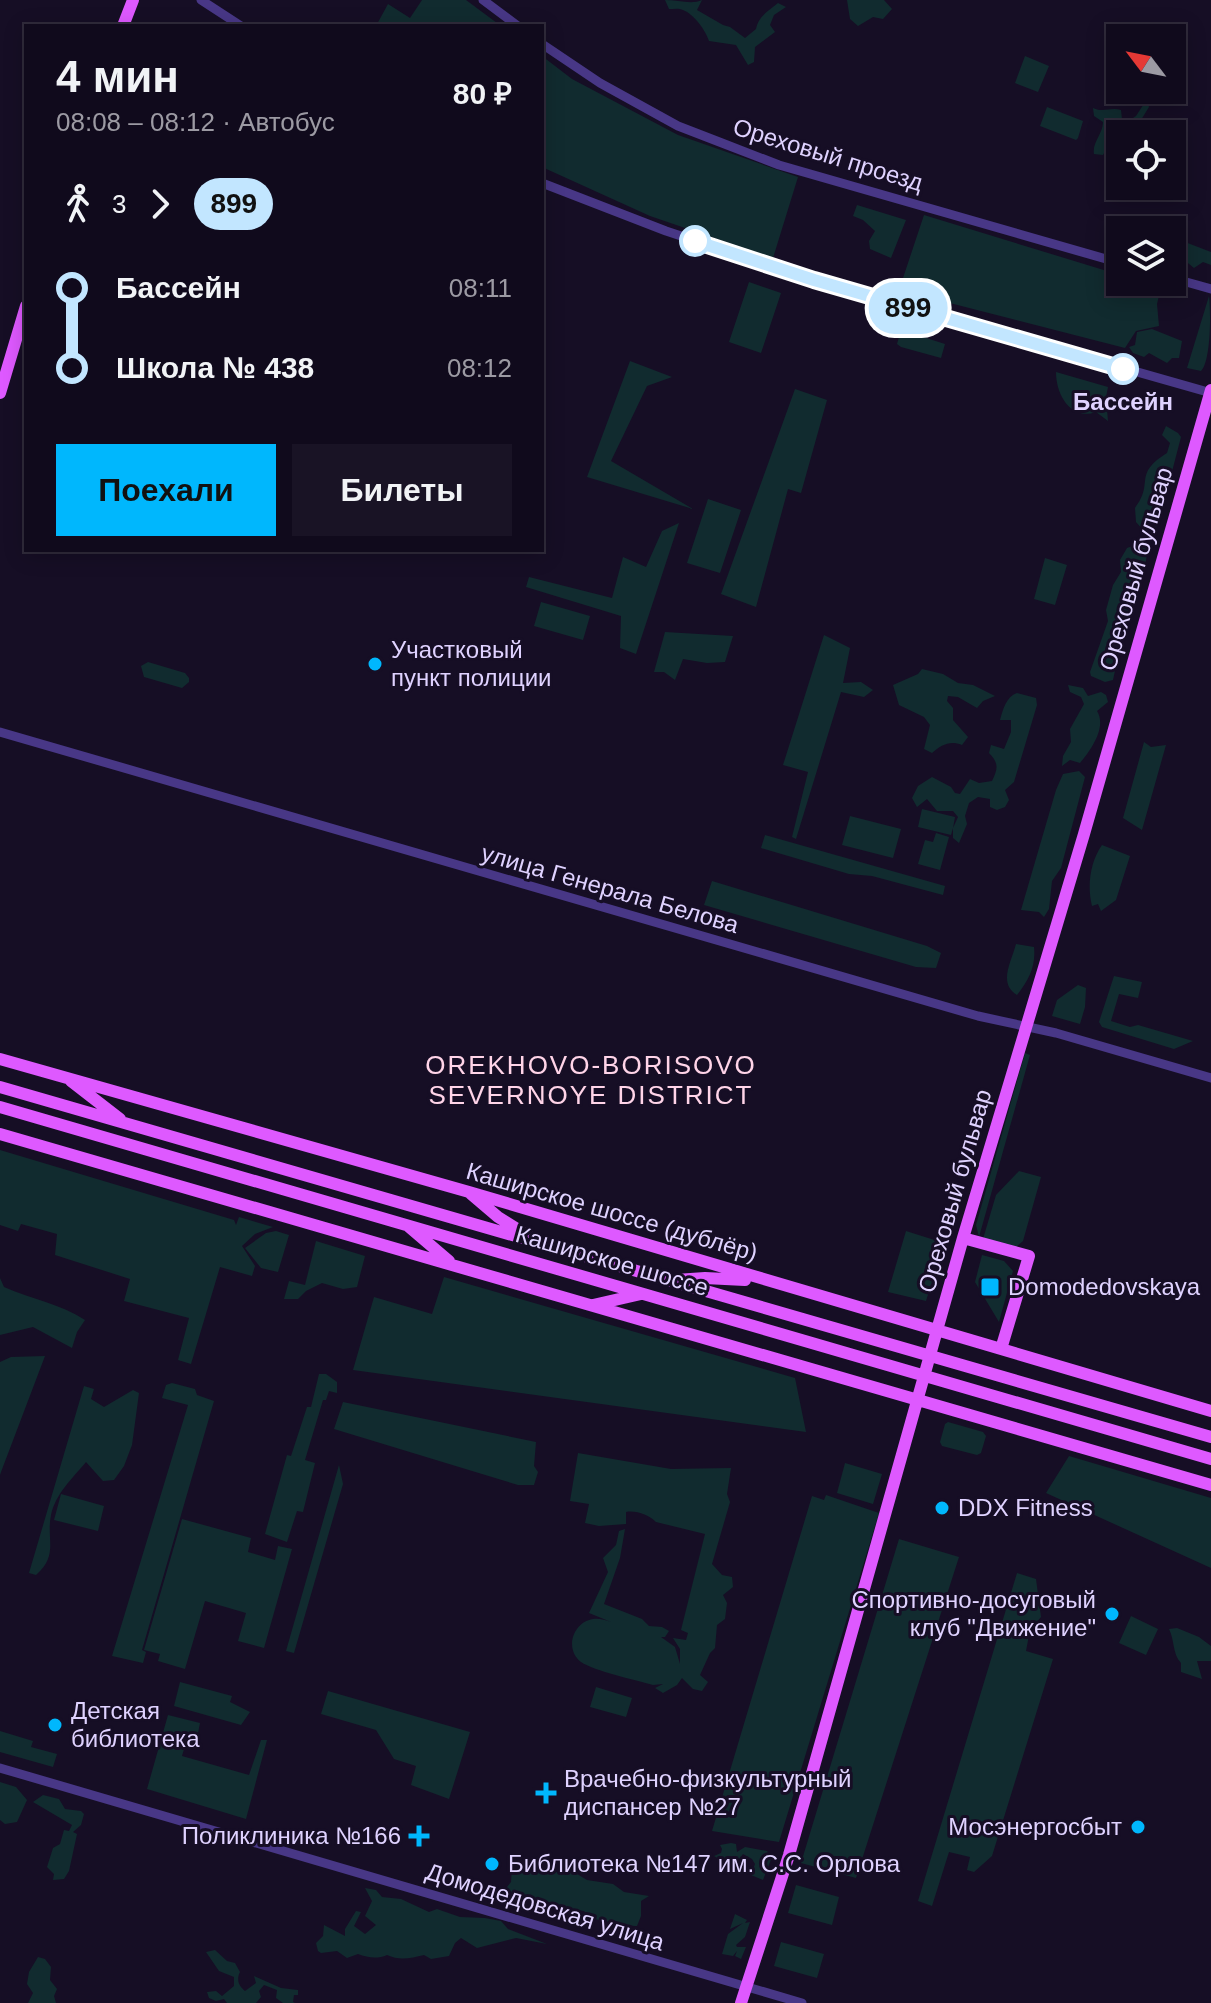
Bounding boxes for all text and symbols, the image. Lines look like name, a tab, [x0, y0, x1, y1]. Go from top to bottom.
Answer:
north arrow	[1106, 24, 1186, 104]
map controls	[1106, 24, 1186, 296]
text: 4 мин	[56, 52, 179, 101]
text: 80 ₽	[453, 77, 512, 110]
text: 08:08 – 08:12 · Автобус	[56, 107, 335, 137]
street label: Ореховый проезд	[730, 113, 926, 196]
button: locate	[1106, 120, 1186, 200]
icon: walk	[56, 182, 100, 226]
icon: forward	[138, 182, 182, 226]
text: 899	[210, 188, 257, 219]
text: 3	[112, 189, 126, 219]
button: layers	[1106, 216, 1186, 296]
unlabelled marker	[680, 226, 710, 256]
text: Бассейн	[116, 271, 241, 304]
text: 08:11	[449, 273, 512, 303]
line badge: 899	[862, 282, 954, 334]
text: 899	[885, 292, 931, 323]
text: Школа № 438	[116, 351, 314, 384]
text: 08:12	[447, 353, 512, 383]
marker: Бассейн	[1108, 354, 1138, 384]
place label: Бассейн	[1073, 388, 1173, 415]
button: Поехали	[56, 444, 276, 536]
button: Билеты	[292, 444, 512, 536]
street label: Ореховый бульвар	[1094, 464, 1177, 674]
place label: Участковый пункт полиции	[391, 636, 551, 691]
marker: Участковый пункт полиции	[366, 655, 384, 673]
street label: улица Генерала Белова	[478, 839, 743, 938]
district label: OREKHOVO-BORISOVO SEVERNOYE DISTRICT	[425, 1050, 757, 1110]
street label: Ореховый бульвар	[913, 1086, 996, 1296]
street label: Каширское шоссе (дублёр)	[463, 1157, 761, 1267]
street label: Каширское шоссе	[512, 1220, 712, 1302]
place label: Domodedovskaya	[1008, 1273, 1201, 1300]
marker: Domodedovskaya	[979, 1276, 1001, 1298]
place label: DDX Fitness	[958, 1494, 1093, 1521]
marker: DDX Fitness	[933, 1499, 951, 1517]
place label: Спортивно-досуговый клуб "Движение"	[851, 1586, 1096, 1641]
marker: Спортивно-досуговый клуб "Движение"	[1103, 1605, 1121, 1623]
place label: Детская библиотека	[71, 1697, 200, 1752]
marker: Детская библиотека	[46, 1716, 64, 1734]
place label: Врачебно-физкультурный диспансер №27	[564, 1765, 851, 1820]
marker: Врачебно-физкультурный диспансер №27	[535, 1782, 557, 1804]
place label: Мосэнергосбыт	[948, 1813, 1122, 1840]
marker: Мосэнергосбыт	[1129, 1818, 1147, 1836]
place label: Поликлиника №166	[182, 1822, 401, 1849]
marker: Поликлиника №166	[408, 1825, 430, 1847]
place label: Библиотека №147 им. С.С. Орлова	[508, 1850, 901, 1877]
marker: Библиотека №147 им. С.С. Орлова	[483, 1855, 501, 1873]
street label: Домодедовская улица	[423, 1857, 668, 1956]

